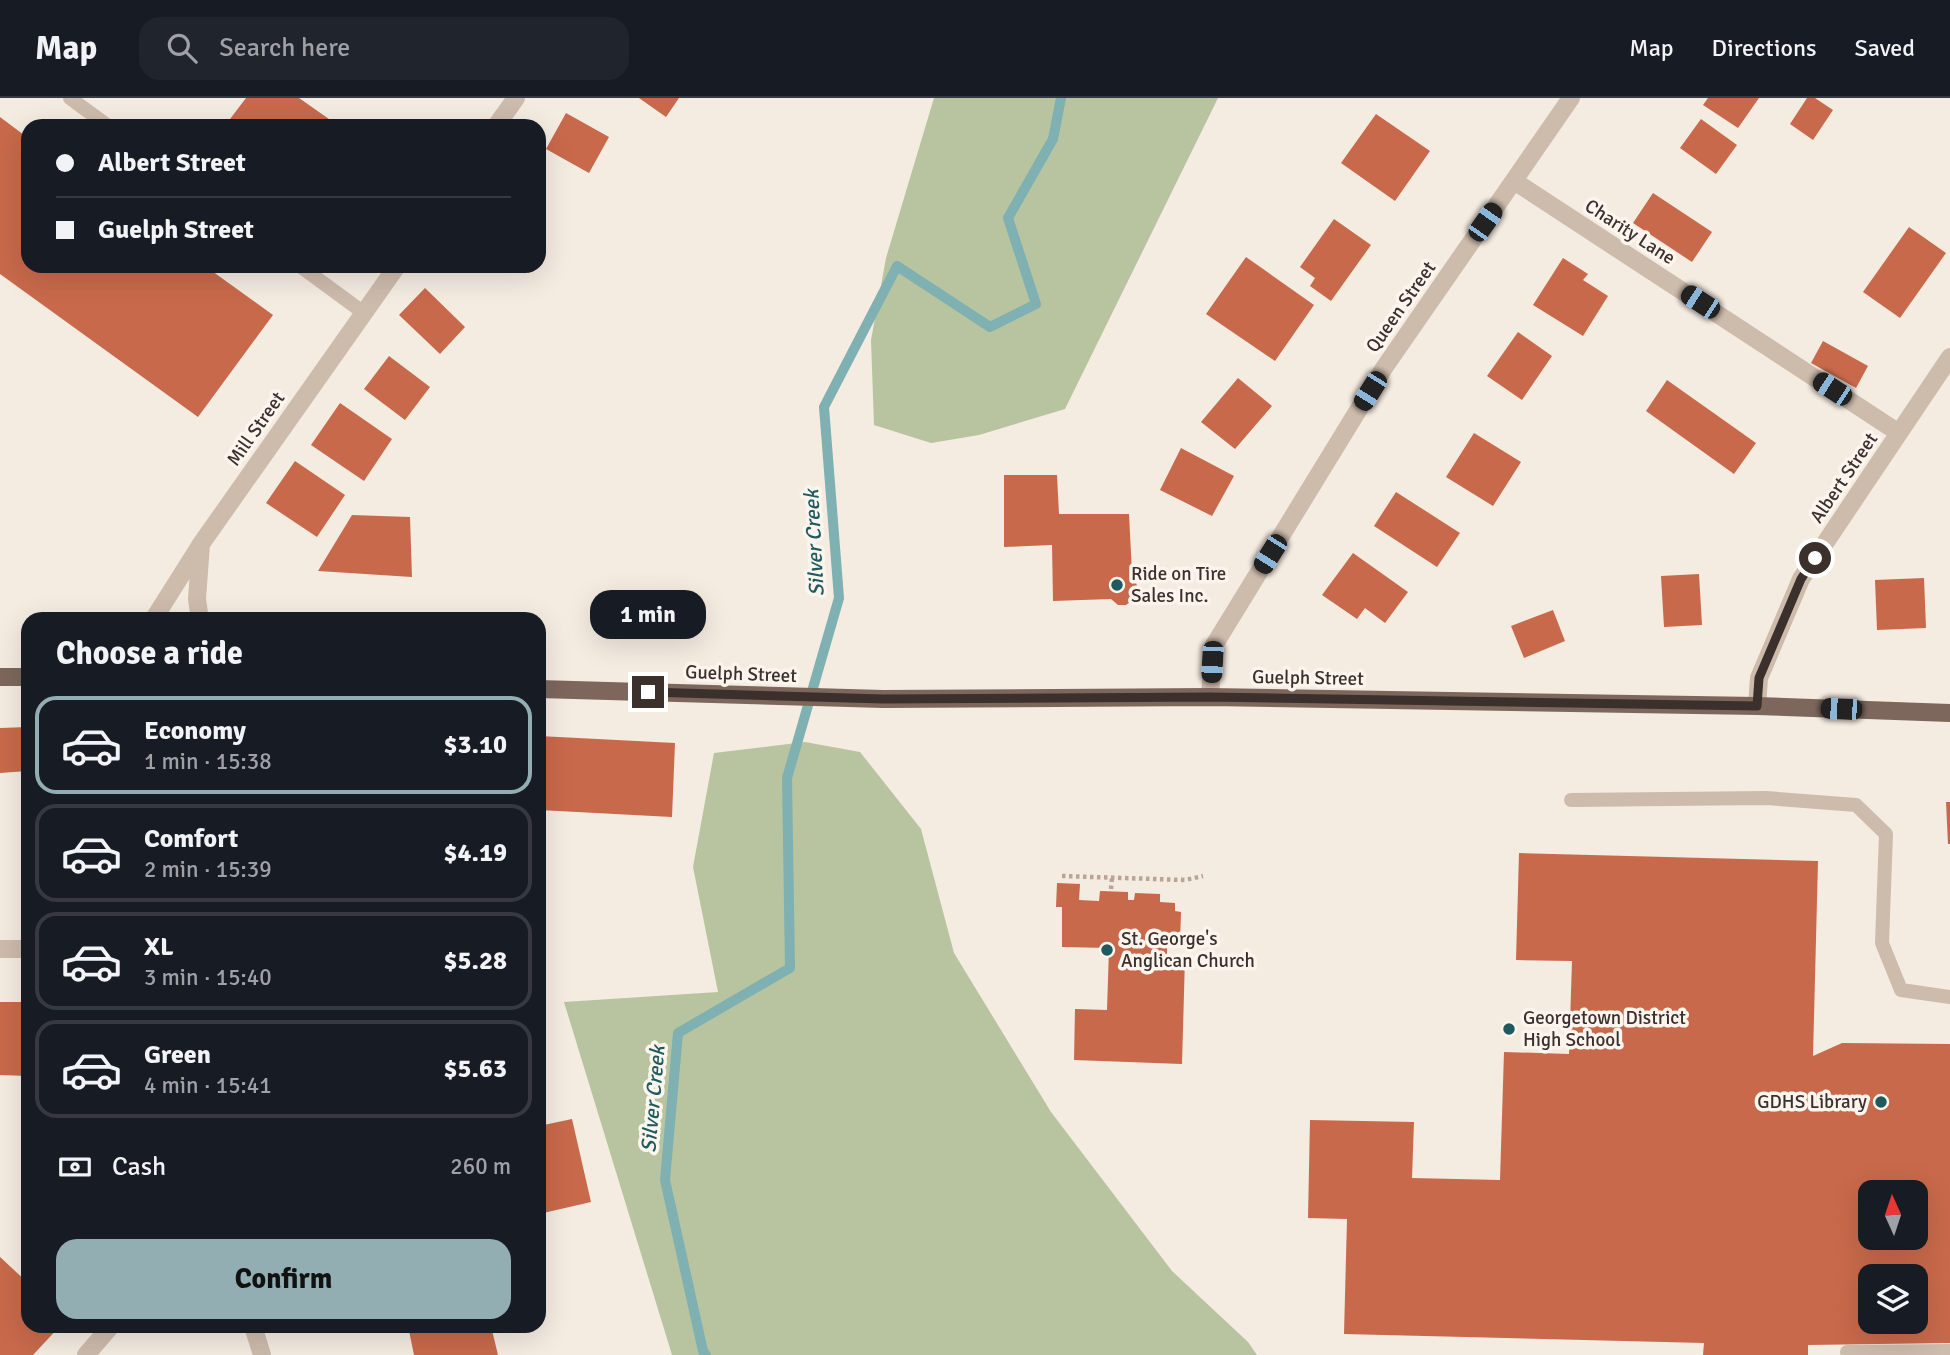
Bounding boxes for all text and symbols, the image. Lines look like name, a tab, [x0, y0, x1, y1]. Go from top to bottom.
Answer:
search box	[139, 17, 629, 80]
text: Map	[35, 28, 97, 69]
icon: search	[163, 29, 201, 67]
text: Search here	[219, 32, 350, 64]
text: Map	[1629, 33, 1674, 63]
text: Directions	[1712, 33, 1817, 63]
text: Saved	[1855, 33, 1915, 63]
text: Albert Street	[98, 147, 246, 179]
street label: Charity Lane	[1580, 194, 1680, 270]
car	[1465, 199, 1506, 245]
text: Guelph Street	[98, 214, 254, 246]
street label: Queen Street	[1361, 257, 1441, 357]
car	[1677, 282, 1724, 322]
car	[1350, 368, 1391, 414]
car	[1809, 369, 1856, 409]
street label: Mill Street	[222, 387, 290, 471]
street label: Albert Street	[1805, 428, 1883, 528]
water label: Silver Creek	[798, 486, 830, 597]
car	[1250, 531, 1291, 577]
route start	[1799, 542, 1831, 574]
place label: Ride on Tire Sales Inc.	[1131, 562, 1226, 608]
marker: Ride on Tire Sales Inc.	[1109, 577, 1125, 593]
callout: 1 min	[590, 590, 706, 640]
text: 1 min	[620, 600, 676, 629]
text: Choose a ride	[56, 634, 243, 673]
car	[1201, 640, 1224, 684]
street label: Guelph Street	[685, 660, 798, 688]
street label: Guelph Street	[1252, 665, 1364, 691]
route end	[632, 676, 664, 708]
car	[1820, 698, 1863, 720]
icon: car	[60, 714, 123, 777]
text: Economy	[144, 715, 246, 747]
text: $3.10	[443, 729, 507, 761]
text: 1 min · 15:38	[144, 747, 272, 776]
icon: car	[60, 822, 123, 885]
text: Comfort	[144, 823, 238, 855]
text: $4.19	[443, 837, 507, 869]
text: 2 min · 15:39	[144, 855, 272, 884]
place label: St. George's Anglican Church	[1121, 927, 1255, 973]
icon: car	[60, 930, 123, 993]
text: XL	[144, 931, 174, 963]
marker: St. George's Anglican Church	[1099, 942, 1115, 958]
text: $5.28	[443, 945, 507, 977]
text: 3 min · 15:40	[144, 963, 272, 992]
place label: Georgetown District High School	[1523, 1006, 1686, 1052]
marker: Georgetown District High School	[1501, 1021, 1517, 1037]
icon: car	[60, 1038, 123, 1101]
text: Green	[144, 1039, 211, 1071]
water label: Silver Creek	[635, 1042, 671, 1153]
text: $5.63	[443, 1053, 507, 1085]
text: 4 min · 15:41	[144, 1071, 272, 1100]
place label: GDHS Library	[1757, 1090, 1867, 1114]
marker: GDHS Library	[1873, 1094, 1889, 1110]
icon: cash	[56, 1148, 94, 1186]
text: Cash	[112, 1151, 166, 1183]
text: 260 m	[450, 1152, 511, 1181]
north arrow	[1858, 1180, 1928, 1250]
map controls	[1858, 1180, 1928, 1334]
button: Confirm	[56, 1239, 511, 1319]
button: layers	[1858, 1264, 1928, 1334]

